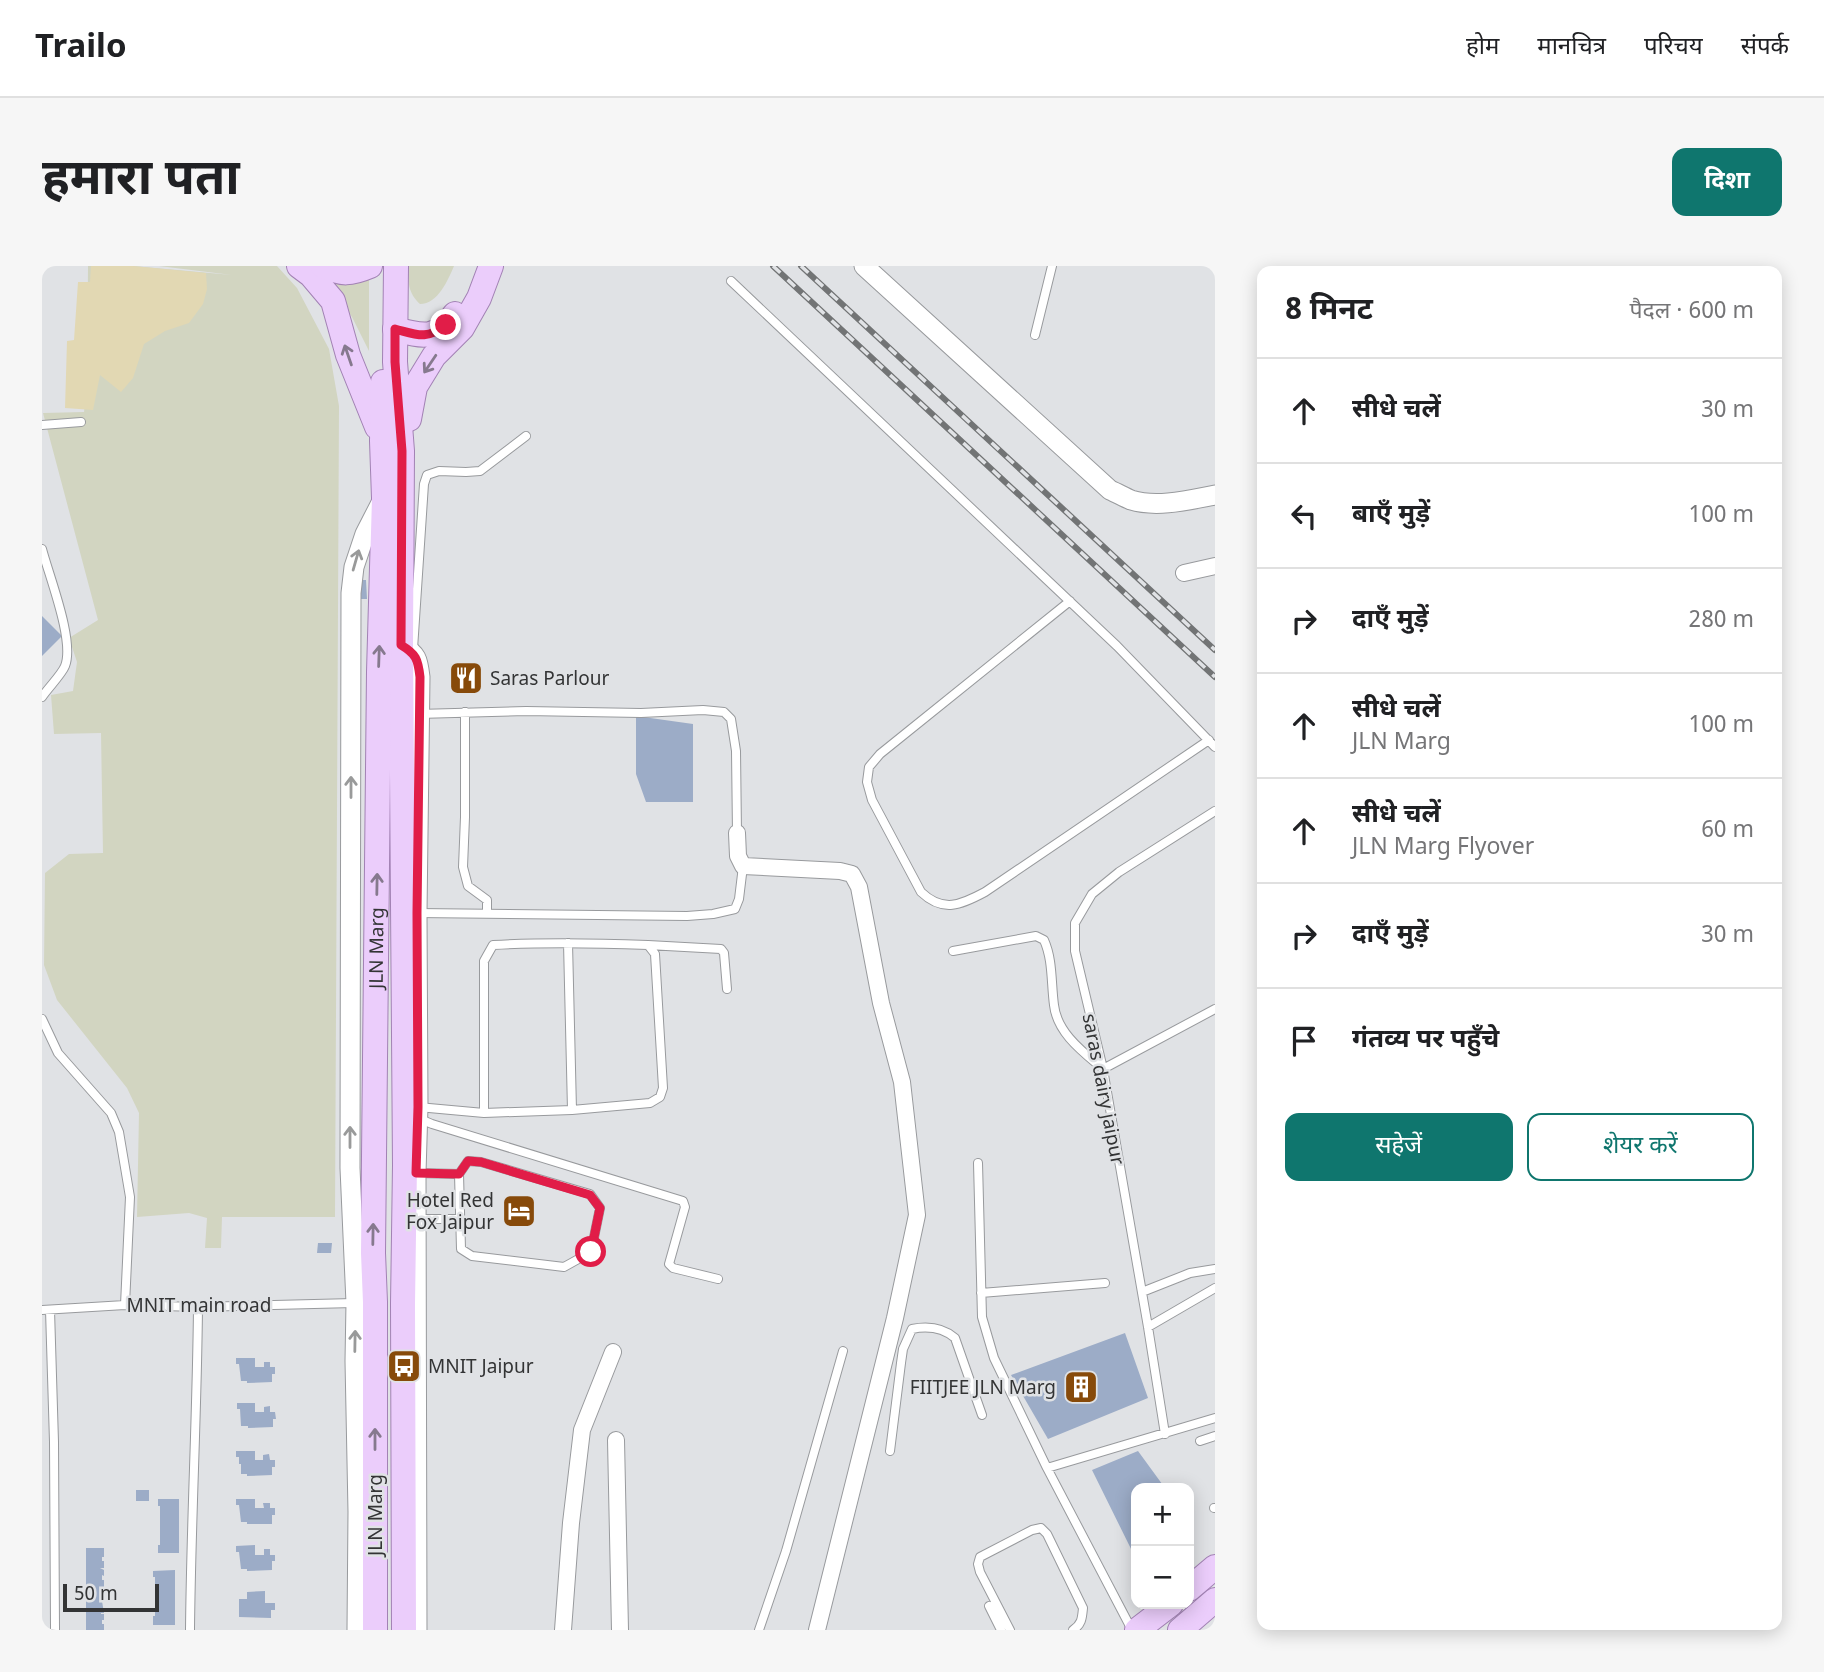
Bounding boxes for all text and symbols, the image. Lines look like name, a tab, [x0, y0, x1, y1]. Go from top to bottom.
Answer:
text: Trailo	[35, 27, 127, 70]
text: होम	[1466, 32, 1499, 64]
text: मानचित्र	[1537, 32, 1606, 64]
text: परिचय	[1644, 32, 1703, 64]
text: संपर्क	[1741, 32, 1789, 64]
button: दिशा	[1672, 148, 1782, 216]
text: हमारा पता	[42, 150, 240, 214]
text: 8 मिनट	[1285, 292, 1373, 331]
text: पैदल · 600 m	[1630, 297, 1754, 327]
route end	[430, 309, 461, 340]
one-way arrow	[341, 344, 354, 366]
one-way arrow	[422, 354, 437, 373]
icon: ahead	[1285, 392, 1323, 430]
text: सीधे चलें	[1352, 394, 1441, 428]
text: 30 m	[1701, 396, 1754, 426]
icon: left	[1285, 497, 1323, 535]
text: बाएँ मुड़ें	[1352, 499, 1430, 533]
text: 100 m	[1688, 501, 1754, 531]
one-way arrow	[351, 550, 364, 572]
icon: right	[1285, 602, 1323, 640]
text: दाएँ मुड़ें	[1352, 604, 1429, 638]
text: 280 m	[1688, 606, 1754, 636]
one-way arrow	[372, 645, 386, 668]
restaurant icon: Saras Parlour	[447, 659, 485, 697]
place label: Saras Parlour	[490, 668, 609, 693]
text: सीधे चलें	[1352, 694, 1441, 728]
icon: ahead	[1285, 707, 1323, 745]
text: 100 m	[1688, 711, 1754, 741]
text: JLN Marg	[1352, 728, 1451, 758]
one-way arrow	[344, 776, 358, 799]
text: सीधे चलें	[1352, 799, 1441, 833]
icon: ahead	[1285, 812, 1323, 850]
text: 60 m	[1701, 816, 1754, 846]
text: JLN Marg Flyover	[1352, 833, 1534, 863]
one-way arrow	[370, 873, 383, 896]
street label: JLN Marg	[366, 907, 392, 991]
icon: right	[1285, 917, 1323, 955]
text: दाएँ मुड़ें	[1352, 919, 1429, 953]
text: 30 m	[1701, 921, 1754, 951]
street label: saras dairy jaipur	[1075, 1012, 1128, 1167]
icon: arrive	[1285, 1022, 1323, 1060]
text: गंतव्य पर पहुँचे	[1352, 1024, 1499, 1058]
button: सहेजें	[1285, 1113, 1513, 1181]
button: शेयर करें	[1527, 1113, 1754, 1181]
one-way arrow	[343, 1126, 357, 1149]
place label: Hotel Red Fox Jaipur	[406, 1190, 494, 1237]
hotel icon: Hotel Red Fox Jaipur	[500, 1192, 538, 1230]
one-way arrow	[366, 1223, 380, 1246]
route start	[575, 1236, 606, 1267]
street label: MNIT main road	[127, 1295, 271, 1320]
one-way arrow	[349, 1330, 362, 1353]
bus stop icon: MNIT Jaipur	[385, 1347, 423, 1385]
place label: MNIT Jaipur	[428, 1356, 534, 1381]
building icon: FIITJEE JLN Marg	[1062, 1368, 1100, 1406]
place label: FIITJEE JLN Marg	[910, 1377, 1056, 1402]
one-way arrow	[368, 1428, 382, 1451]
street label: JLN Marg	[365, 1474, 390, 1558]
map controls	[1131, 1483, 1194, 1609]
button: +	[1131, 1483, 1194, 1546]
button: −	[1131, 1546, 1194, 1609]
scale bar	[63, 1581, 159, 1613]
text: 50 m	[74, 1583, 118, 1608]

